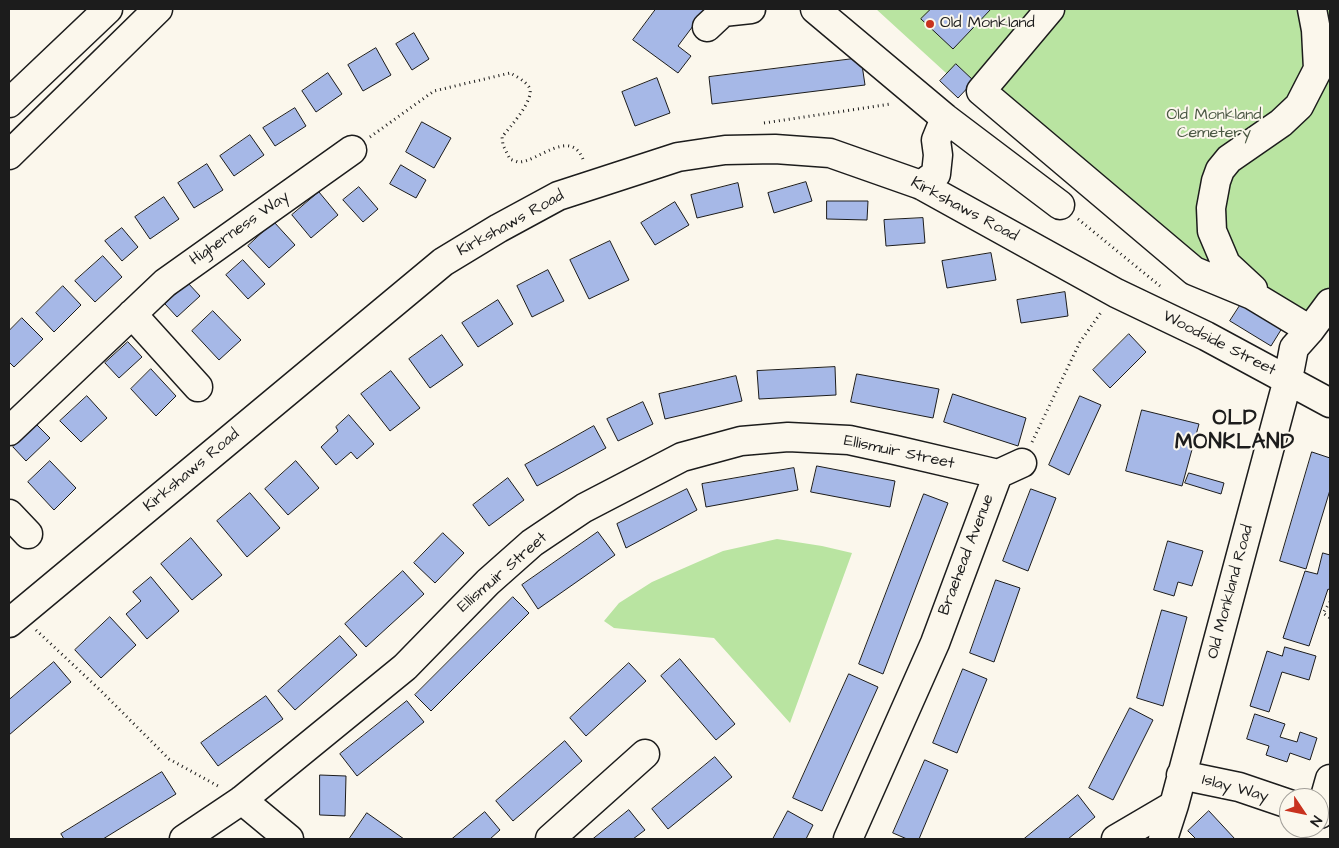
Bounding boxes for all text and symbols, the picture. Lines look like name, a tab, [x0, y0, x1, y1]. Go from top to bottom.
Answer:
place label: Old Monkland	[940, 14, 1035, 34]
marker: Old Monkland	[924, 18, 936, 30]
park label: Old Monkland Cemetery	[1167, 106, 1261, 144]
street label: Kirkshaws Road	[907, 174, 1021, 246]
street label: Kirkshaws Road	[454, 187, 568, 261]
street label: Higherness Way	[187, 188, 293, 270]
street label: Woodside Street	[1159, 307, 1279, 381]
district label: OLD MONKLAND	[1174, 407, 1296, 457]
street label: Kirkshaws Road	[140, 425, 244, 517]
street label: Ellismuir Street	[842, 432, 956, 474]
street label: Braehead Avenue	[935, 492, 999, 618]
street label: Old Monkland Road	[1204, 523, 1258, 661]
street label: Ellismuir Street	[454, 529, 552, 617]
street label: Islay Way	[1200, 771, 1270, 807]
north arrow	[1279, 788, 1329, 838]
text: N	[1305, 812, 1326, 830]

